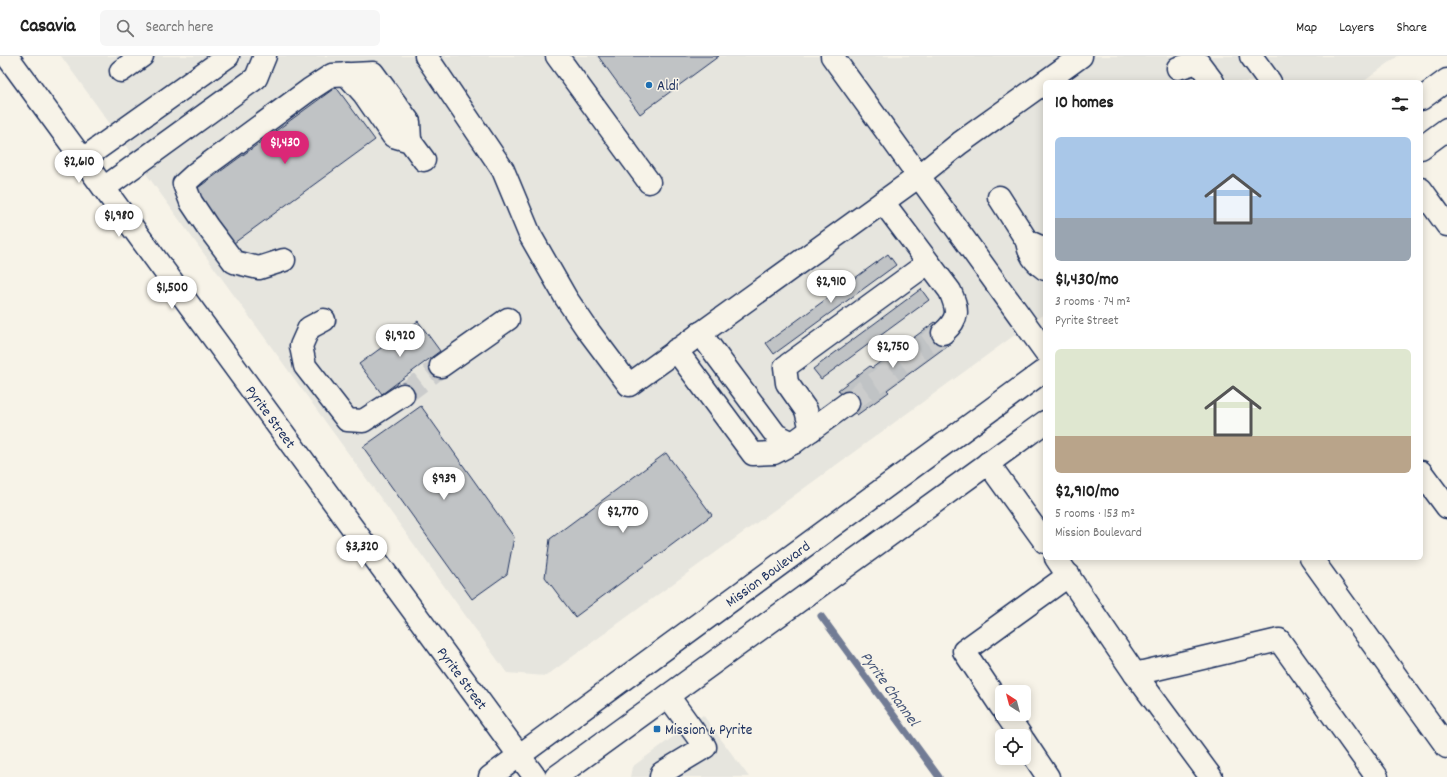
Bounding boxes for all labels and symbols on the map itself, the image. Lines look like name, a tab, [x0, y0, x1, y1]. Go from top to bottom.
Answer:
place label: Aldi	[657, 76, 679, 98]
marker: Aldi	[644, 80, 654, 90]
pin: $1,430	[252, 131, 318, 165]
pin: $2,610	[46, 150, 112, 184]
pin: $1,980	[86, 204, 152, 238]
pin: $2,910	[798, 270, 864, 304]
pin: $1,500	[139, 276, 205, 310]
pin: $1,920	[367, 324, 433, 358]
pin: $2,750	[860, 335, 926, 369]
street label: Pyrite Street	[239, 382, 300, 454]
pin: $939	[420, 467, 468, 501]
pin: $2,770	[590, 500, 656, 534]
pin: $3,320	[329, 535, 395, 569]
street label: Mission Boulevard	[722, 537, 816, 614]
street label: Pyrite Street	[430, 643, 492, 716]
water label: Pyrite Channel	[854, 647, 925, 733]
north arrow	[995, 685, 1031, 721]
place label: Mission & Pyrite	[665, 720, 753, 742]
marker: Mission & Pyrite	[652, 724, 662, 734]

